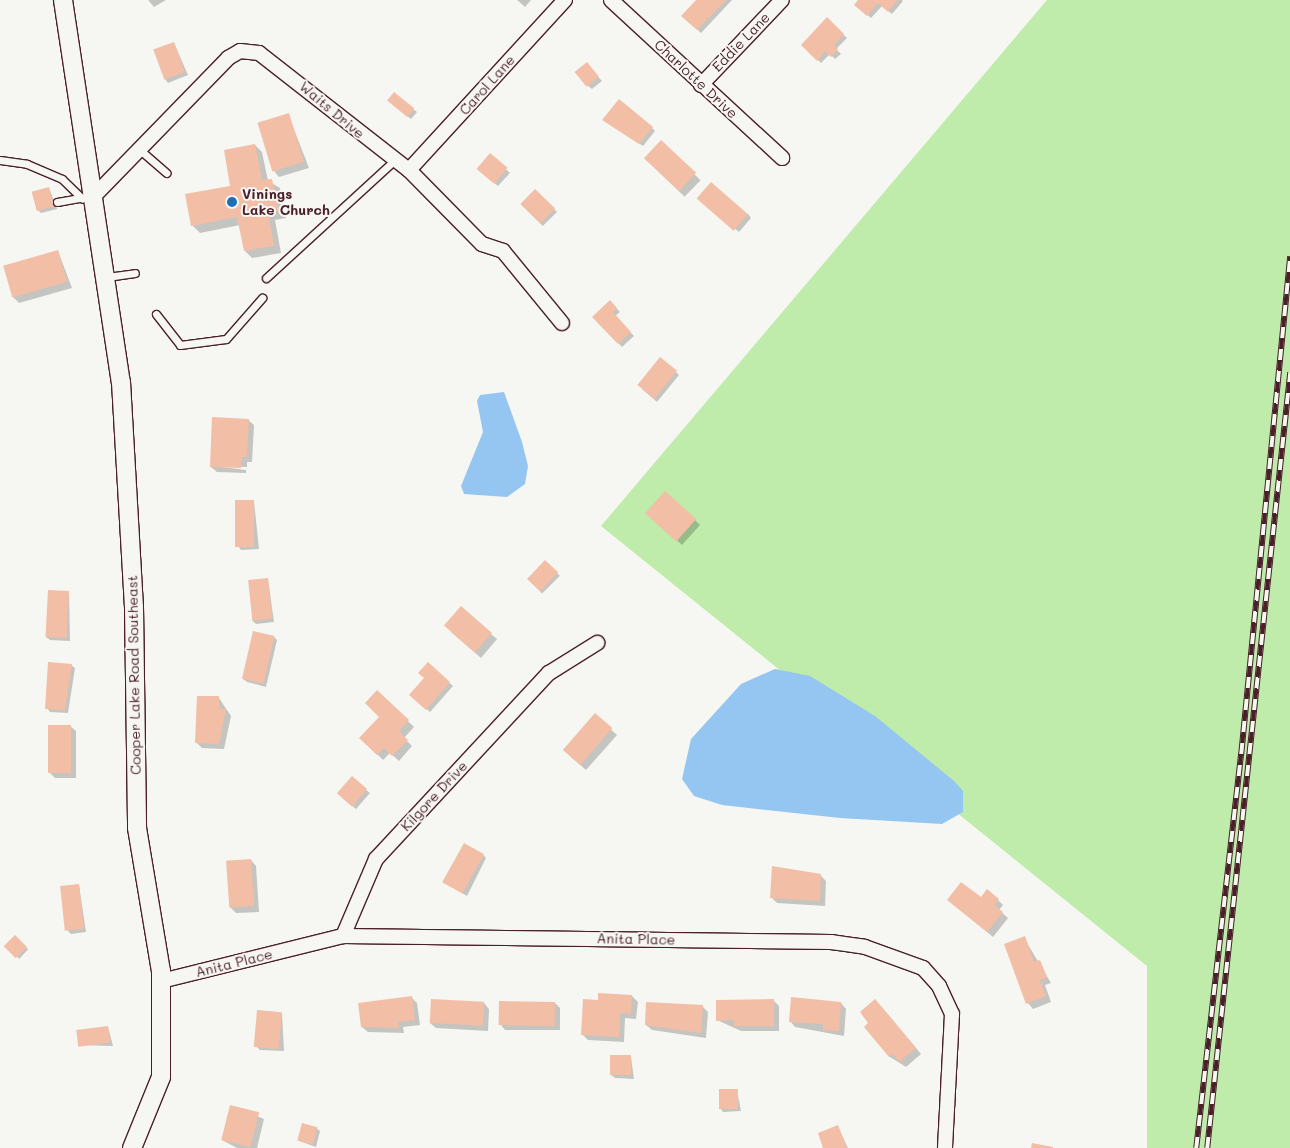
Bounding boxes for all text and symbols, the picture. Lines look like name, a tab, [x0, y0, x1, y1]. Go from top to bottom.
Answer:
street label: Eddie Lane	[709, 9, 773, 75]
street label: Charlotte Drive	[651, 36, 741, 122]
street label: Carol Lane	[456, 52, 518, 118]
street label: Waits Drive	[296, 78, 368, 142]
place label: Vinings Lake Church	[242, 186, 330, 218]
marker: Vinings Lake Church	[226, 196, 238, 208]
street label: Cooper Lake Road Southeast	[124, 575, 144, 775]
street label: Kilgore Drive	[397, 757, 471, 835]
street label: Anita Place	[596, 930, 676, 948]
street label: Anita Place	[194, 945, 274, 981]

